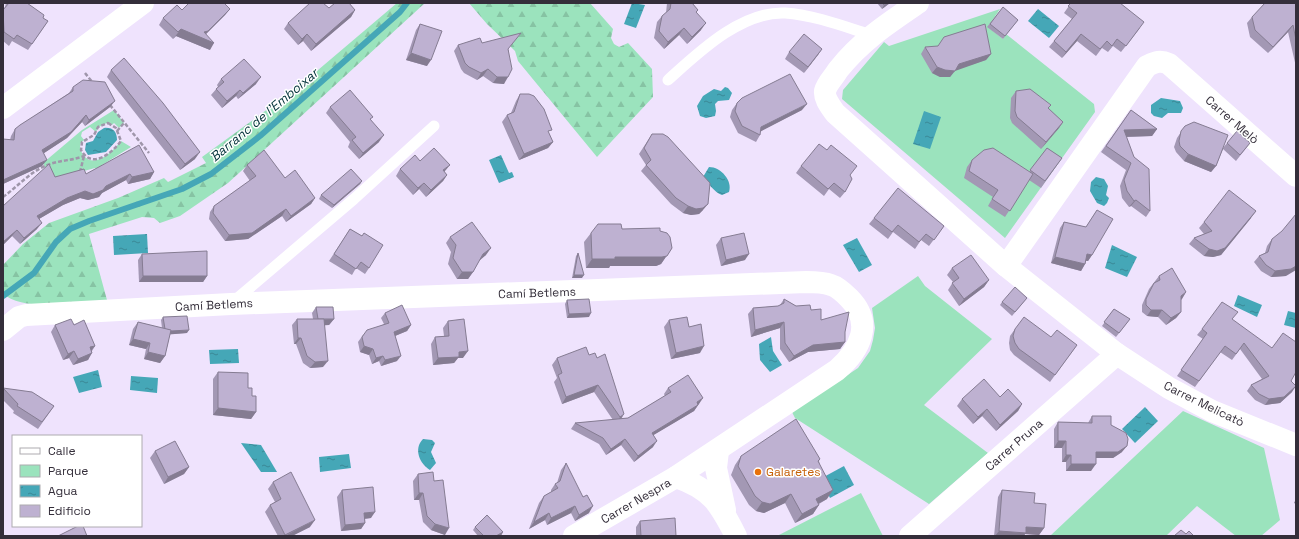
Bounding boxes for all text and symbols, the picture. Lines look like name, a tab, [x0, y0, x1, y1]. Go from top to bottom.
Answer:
water label: Barranc de l'Emboixar	[206, 63, 323, 165]
street label: Carrer Melò	[1202, 92, 1262, 148]
street label: Camí Betlems	[498, 284, 576, 302]
street label: Camí Betlems	[175, 295, 253, 315]
street label: Carrer Melicatò	[1161, 378, 1247, 430]
street label: Carrer Pruna	[982, 415, 1046, 474]
legend	[12, 435, 142, 527]
text: Calle	[48, 443, 76, 459]
text: Parque	[48, 463, 88, 479]
place label: Galaretes	[766, 464, 821, 480]
marker: Galaretes	[753, 467, 763, 477]
street label: Carrer Nespra	[598, 474, 674, 528]
text: Agua	[48, 483, 78, 499]
text: Edificio	[48, 503, 91, 519]

